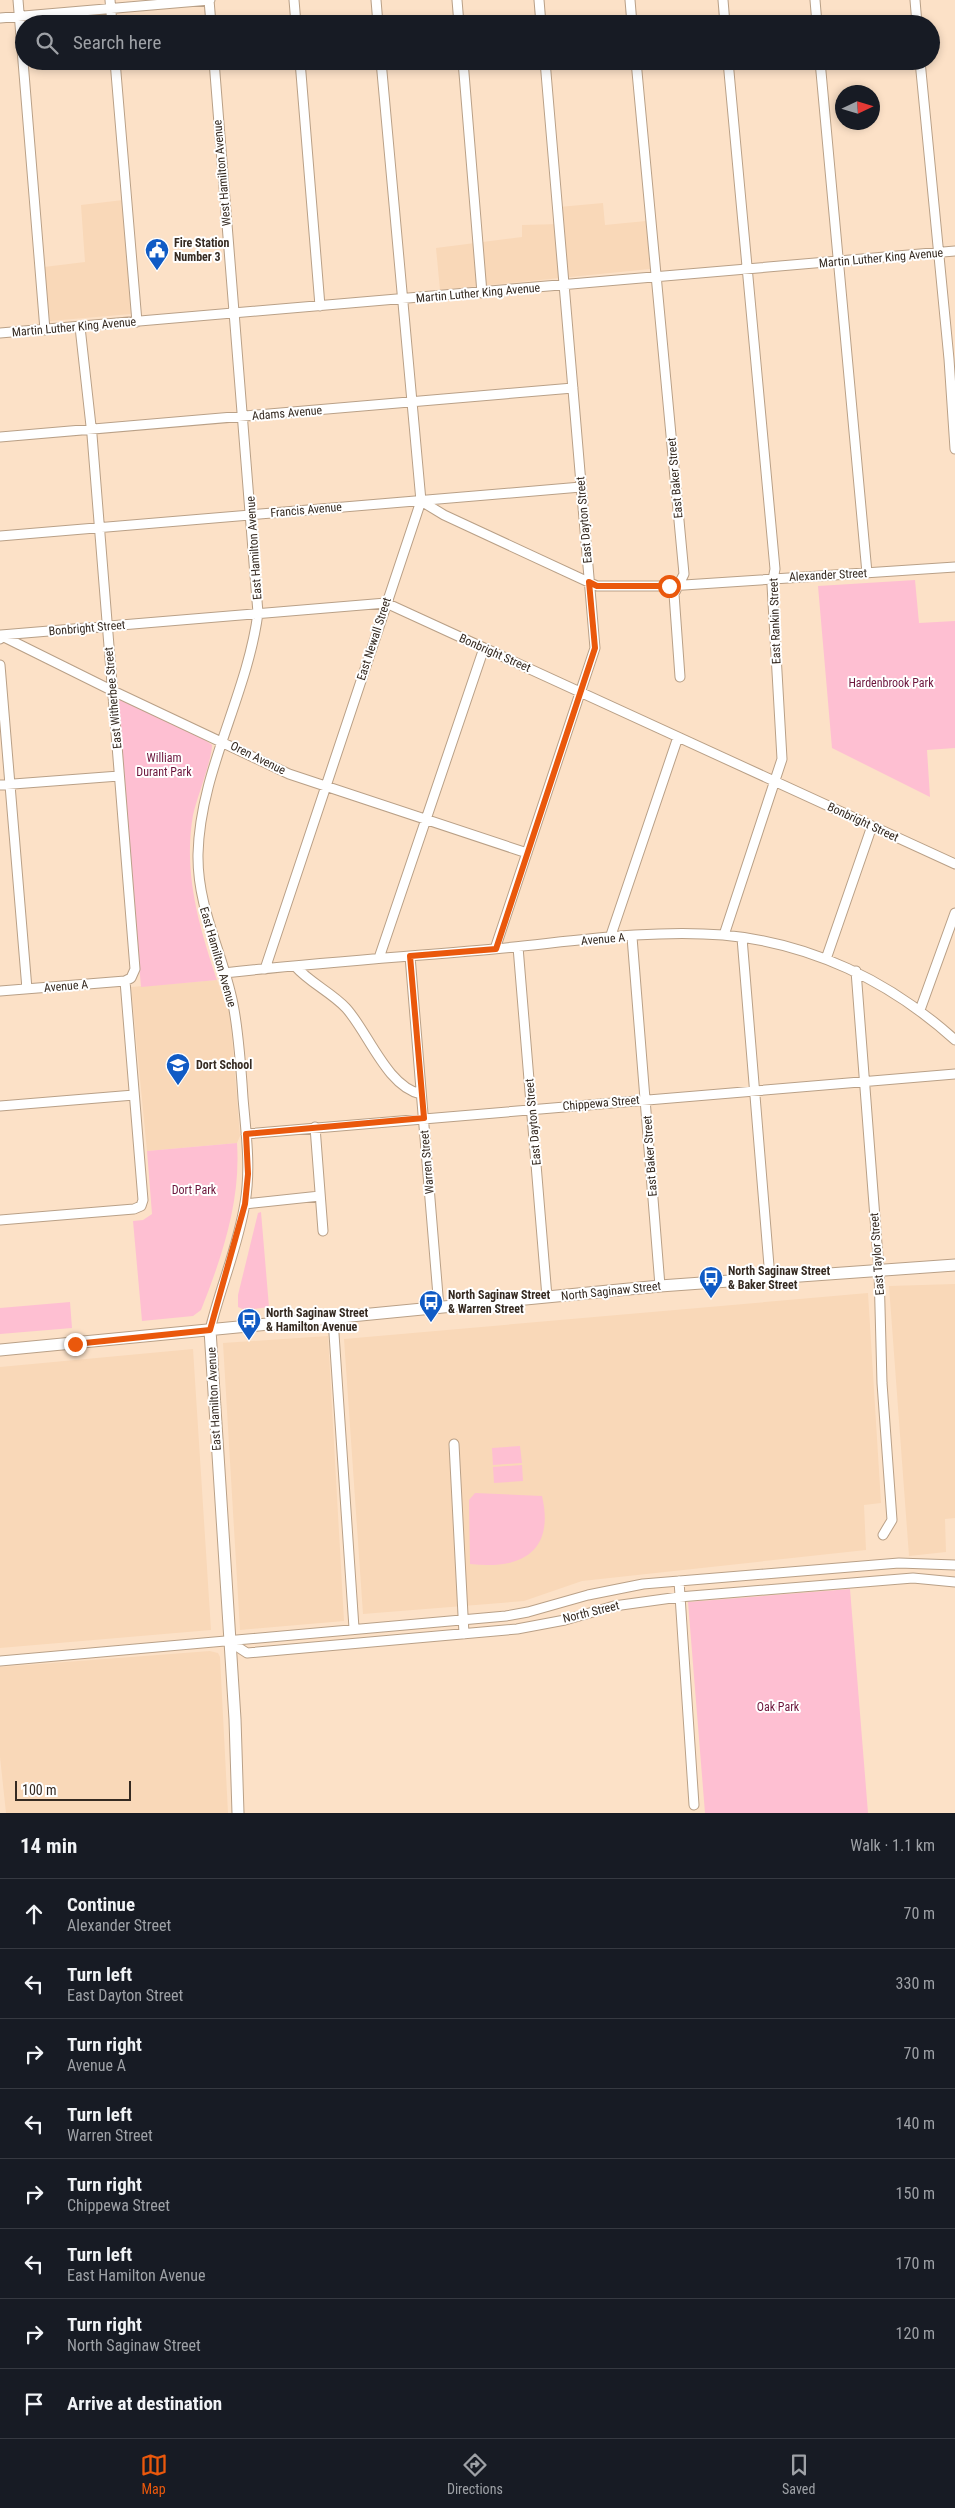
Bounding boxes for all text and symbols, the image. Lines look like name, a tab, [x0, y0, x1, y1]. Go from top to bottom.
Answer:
search box	[15, 15, 940, 70]
icon: search	[33, 29, 61, 57]
text: Search here	[73, 31, 161, 54]
north arrow	[835, 85, 880, 130]
street label: West Hamilton Avenue	[210, 119, 234, 227]
place label: Fire Station Number 3	[174, 236, 230, 264]
public building icon: Fire Station Number 3	[144, 237, 170, 271]
street label: Martin Luther King Avenue	[818, 246, 944, 270]
street label: Martin Luther King Avenue	[415, 281, 541, 305]
street label: Martin Luther King Avenue	[11, 315, 137, 339]
street label: Adams Avenue	[251, 403, 323, 423]
street label: East Baker Street	[664, 436, 686, 519]
street label: East Dayton Street	[573, 476, 595, 564]
street label: East Hamilton Avenue	[243, 495, 265, 600]
street label: Francis Avenue	[270, 500, 343, 520]
street label: Alexander Street	[789, 566, 868, 584]
route start	[658, 575, 681, 598]
street label: East Rankin Street	[766, 577, 784, 664]
street label: East Newall Street	[354, 595, 394, 682]
street label: Bonbright Street	[48, 618, 126, 638]
street label: Bonbright Street	[457, 631, 533, 675]
street label: East Witherbee Street	[102, 646, 124, 749]
park label: Hardenbrook Park	[848, 676, 934, 690]
street label: Oren Avenue	[228, 739, 288, 777]
park label: William Durant Park	[136, 751, 192, 779]
street label: Bonbright Street	[825, 799, 901, 845]
street label: East Hamilton Avenue	[197, 905, 239, 1009]
street label: Avenue A	[580, 930, 626, 948]
street label: Avenue A	[43, 977, 89, 995]
school or university icon: Dort School	[165, 1052, 191, 1086]
place label: Dort School	[196, 1058, 252, 1072]
street label: East Dayton Street	[522, 1078, 544, 1166]
street label: Chippewa Street	[562, 1093, 641, 1113]
street label: East Baker Street	[640, 1115, 660, 1197]
street label: Warren Street	[417, 1129, 437, 1195]
park label: Dort Park	[172, 1183, 217, 1197]
street label: East Taylor Street	[867, 1212, 887, 1296]
place label: North Saginaw Street & Baker Street	[728, 1264, 831, 1292]
bus stop icon: North Saginaw Street & Baker Street	[698, 1265, 724, 1299]
street label: North Saginaw Street	[560, 1279, 662, 1303]
place label: North Saginaw Street & Warren Street	[448, 1288, 551, 1316]
bus stop icon: North Saginaw Street & Warren Street	[418, 1289, 444, 1323]
place label: North Saginaw Street & Hamilton Avenue	[266, 1306, 369, 1334]
bus stop icon: North Saginaw Street & Hamilton Avenue	[236, 1307, 262, 1341]
route end	[64, 1333, 87, 1356]
street label: East Hamilton Avenue	[204, 1346, 224, 1451]
street label: North Street	[561, 1598, 621, 1626]
park label: Oak Park	[757, 1700, 800, 1714]
scale bar	[15, 1778, 131, 1801]
text: 100 m	[22, 1782, 57, 1798]
text: 14 min	[20, 1834, 77, 1858]
text: Walk · 1.1 km	[850, 1836, 935, 1855]
text: Continue	[67, 1893, 135, 1916]
icon: ahead	[20, 1900, 48, 1928]
text: 70 m	[903, 1904, 935, 1923]
text: Alexander Street	[67, 1916, 171, 1935]
text: Turn left	[67, 1963, 132, 1986]
icon: left	[20, 1970, 48, 1998]
text: 330 m	[896, 1974, 935, 1993]
text: East Dayton Street	[67, 1986, 183, 2005]
text: Turn right	[67, 2033, 142, 2056]
icon: right	[20, 2040, 48, 2068]
text: 70 m	[903, 2044, 935, 2063]
text: Avenue A	[67, 2056, 126, 2075]
text: Turn left	[67, 2103, 132, 2126]
icon: left	[20, 2110, 48, 2138]
text: 140 m	[896, 2114, 935, 2133]
text: Warren Street	[67, 2126, 153, 2145]
text: Turn right	[67, 2173, 142, 2196]
icon: right	[20, 2180, 48, 2208]
text: 150 m	[896, 2184, 935, 2203]
text: Chippewa Street	[67, 2196, 170, 2215]
text: Turn left	[67, 2243, 132, 2266]
icon: left	[20, 2250, 48, 2278]
text: 170 m	[896, 2254, 935, 2273]
text: East Hamilton Avenue	[67, 2266, 205, 2285]
text: Turn right	[67, 2313, 142, 2336]
icon: right	[20, 2320, 48, 2348]
text: 120 m	[896, 2324, 935, 2343]
text: North Saginaw Street	[67, 2336, 201, 2355]
icon: arrive	[20, 2390, 48, 2418]
text: Arrive at destination	[67, 2392, 222, 2415]
tab: Map	[140, 2451, 168, 2497]
tab: Directions	[447, 2451, 503, 2497]
tab: Saved	[782, 2451, 815, 2497]

